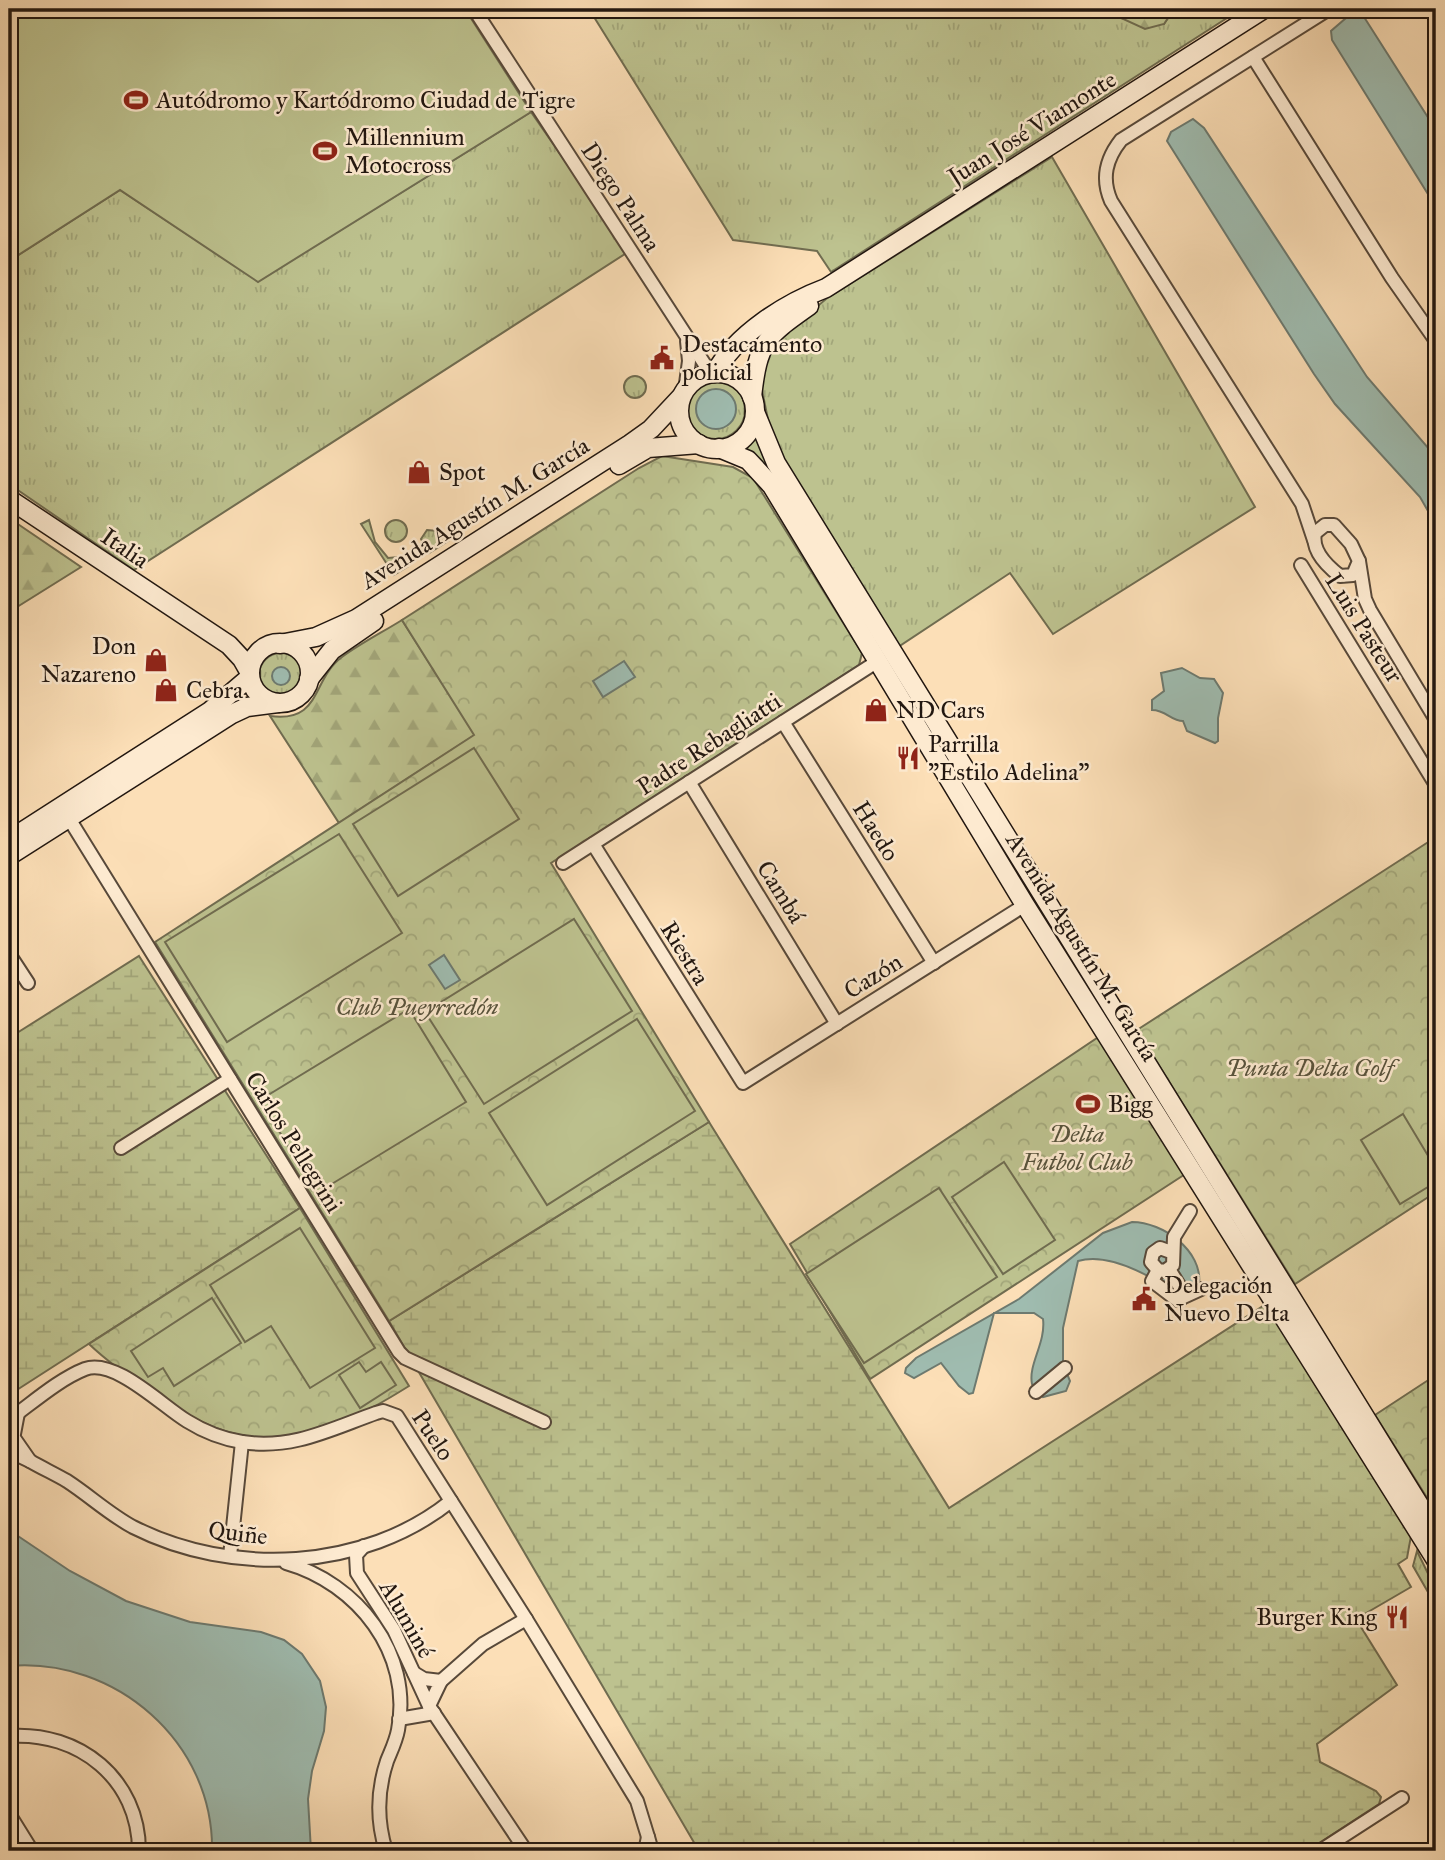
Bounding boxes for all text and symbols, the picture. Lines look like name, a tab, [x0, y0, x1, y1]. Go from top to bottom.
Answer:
street label: Juan José Viamonte	[940, 64, 1122, 193]
place label: Autódromo y Kartódromo Ciudad de Tigre	[155, 85, 575, 115]
sports icon: Autódromo y Kartódromo Ciudad de Tigre	[122, 86, 150, 114]
place label: Millennium Motocross	[345, 122, 465, 180]
sports icon: Millennium Motocross	[311, 137, 339, 165]
street label: Diego Palma	[575, 137, 668, 258]
place label: Destacamento policial	[681, 329, 822, 387]
public building icon: Destacamento policial	[648, 344, 676, 372]
street label: Avenida Agustín M. García	[354, 430, 596, 596]
place label: Spot	[439, 457, 486, 487]
shop icon: Spot	[405, 458, 433, 486]
street label: Italia	[95, 521, 155, 575]
street label: Luis Pasteur	[1319, 568, 1409, 688]
place label: Don Nazareno	[41, 631, 136, 689]
shop icon: Don Nazareno	[142, 646, 170, 674]
place label: Cebra	[186, 675, 244, 705]
shop icon: Cebra	[152, 676, 180, 704]
street label: Padre Rebagliatti	[631, 686, 787, 802]
place label: ND Cars	[896, 695, 985, 725]
shop icon: ND Cars	[862, 696, 890, 724]
place label: Parrilla "Estilo Adelina"	[928, 729, 1090, 787]
restaurant icon: Parrilla "Estilo Adelina"	[894, 744, 922, 772]
street label: Haedo	[846, 795, 906, 867]
street label: Avenida Agustín M. García	[999, 826, 1165, 1068]
street label: Cambá	[750, 855, 812, 930]
street label: Riestra	[654, 915, 717, 991]
street label: Cazón	[838, 947, 908, 1005]
park label: Club Pueyrredón	[336, 992, 499, 1022]
park label: Punta Delta Golf	[1226, 1053, 1400, 1083]
street label: Carlos Pellegrini	[239, 1066, 349, 1218]
place label: Bigg	[1108, 1089, 1154, 1119]
sports icon: Bigg	[1074, 1090, 1102, 1118]
park label: Delta Futbol Club	[1020, 1119, 1133, 1177]
place label: Delegación Nuevo Delta	[1164, 1270, 1290, 1328]
public building icon: Delegación Nuevo Delta	[1130, 1285, 1158, 1313]
street label: Puelo	[405, 1404, 461, 1466]
street label: Quiñe	[207, 1514, 269, 1552]
street label: Aluminé	[372, 1574, 441, 1663]
place label: Burger King	[1256, 1602, 1378, 1632]
restaurant icon: Burger King	[1383, 1603, 1411, 1631]

